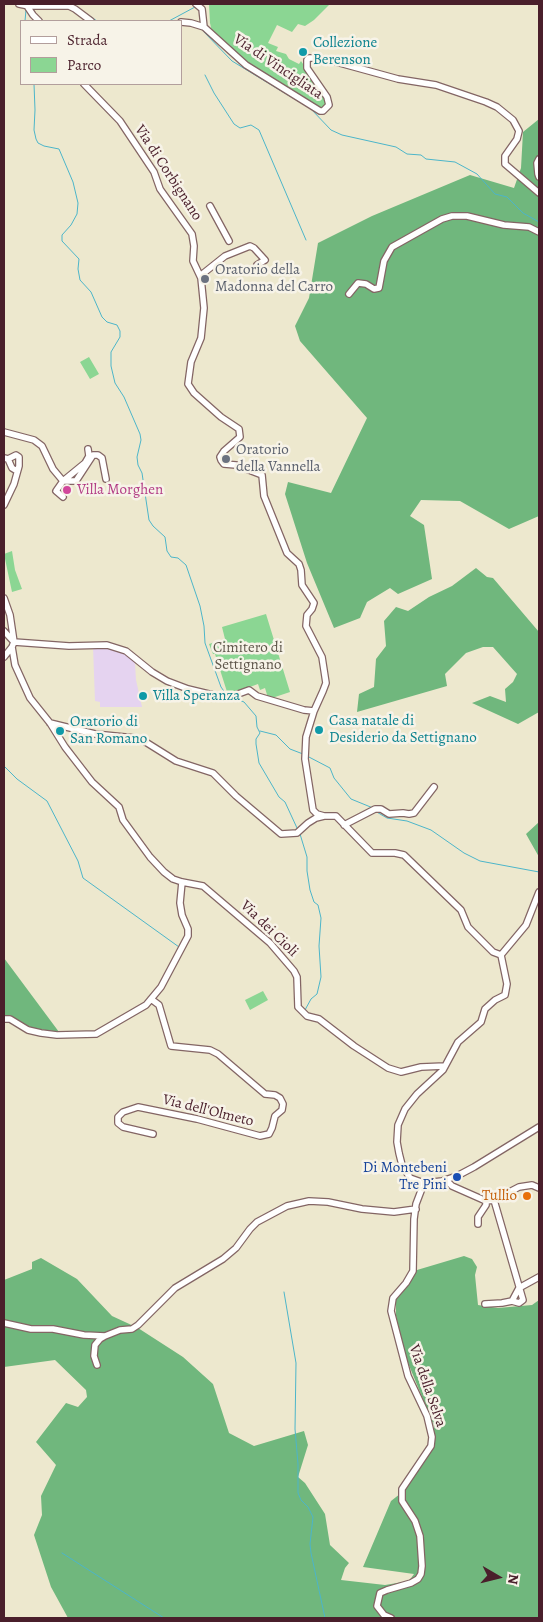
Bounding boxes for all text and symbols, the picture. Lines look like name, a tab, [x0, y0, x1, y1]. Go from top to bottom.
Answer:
legend	[20, 20, 182, 85]
text: Strada	[67, 30, 108, 50]
street label: Via di Vincigliata	[230, 30, 326, 104]
place label: Collezione Berenson	[313, 34, 377, 69]
marker: Collezione Berenson	[297, 46, 309, 58]
text: Parco	[67, 55, 101, 75]
street label: Via di Corbignano	[130, 122, 206, 224]
place label: Oratorio della Madonna del Carro	[215, 261, 333, 296]
marker: Oratorio della Madonna del Carro	[199, 273, 211, 285]
place label: Oratorio della Vannella	[236, 441, 320, 476]
marker: Oratorio della Vannella	[220, 453, 232, 465]
place label: Villa Morghen	[77, 481, 163, 499]
marker: Villa Morghen	[61, 484, 73, 496]
park label: Cimitero di Settignano	[213, 639, 283, 674]
place label: Villa Speranza	[153, 687, 240, 705]
marker: Villa Speranza	[137, 690, 149, 702]
place label: Casa natale di Desiderio da Settignano	[329, 712, 477, 747]
place label: Oratorio di San Romano	[70, 713, 147, 748]
marker: Casa natale di Desiderio da Settignano	[313, 724, 325, 736]
marker: Oratorio di San Romano	[54, 725, 66, 737]
street label: Via dei Cioli	[236, 897, 302, 961]
street label: Via dell'Olmeto	[161, 1091, 255, 1131]
place label: Di Montebeni Tre Pini	[363, 1159, 447, 1194]
marker: Di Montebeni Tre Pini	[451, 1171, 463, 1183]
place label: Tullio	[482, 1187, 517, 1205]
marker: Tullio	[521, 1190, 533, 1202]
street label: Via della Selva	[404, 1342, 450, 1430]
north arrow	[473, 1552, 523, 1602]
text: N	[503, 1573, 523, 1586]

